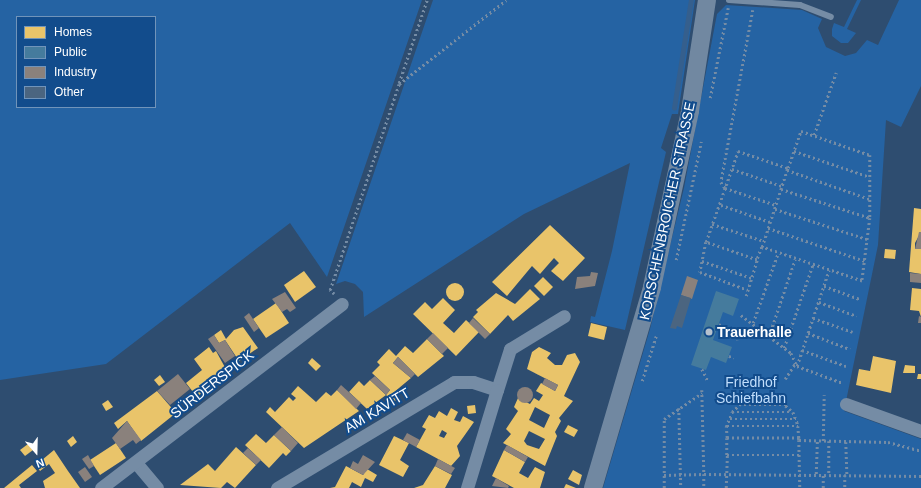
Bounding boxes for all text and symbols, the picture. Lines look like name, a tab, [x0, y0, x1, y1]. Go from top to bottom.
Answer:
legend	[16, 16, 156, 108]
text: Homes	[54, 25, 92, 39]
text: Public	[54, 45, 87, 59]
text: Industry	[54, 65, 97, 79]
text: Other	[54, 85, 84, 99]
street label: KORSCHENBROICHER STRASSE	[636, 100, 698, 322]
place label: Trauerhalle	[717, 324, 792, 340]
marker: Trauerhalle	[704, 327, 714, 337]
street label: SÜRDERSPICK	[167, 346, 257, 422]
park label: Friedhof Schiefbahn	[716, 374, 786, 406]
street label: AM KAVITT	[341, 384, 413, 436]
north arrow	[16, 432, 56, 472]
text: N	[34, 456, 46, 470]

